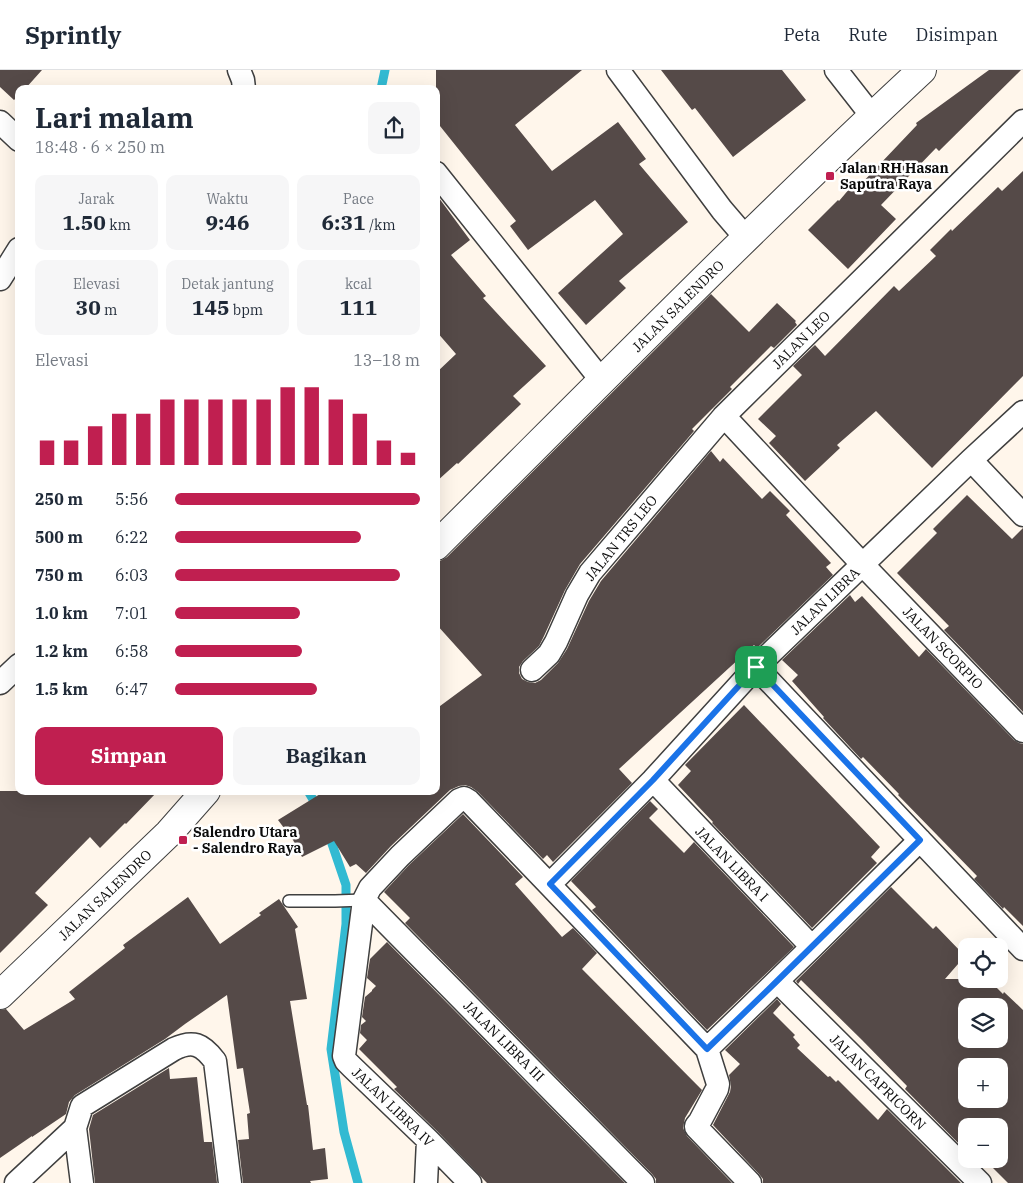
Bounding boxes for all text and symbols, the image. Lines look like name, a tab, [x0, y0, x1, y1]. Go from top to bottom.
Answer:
text: Sprintly	[25, 19, 121, 51]
text: Peta	[784, 23, 820, 46]
text: Rute	[848, 23, 887, 46]
text: Disimpan	[915, 23, 998, 46]
text: Lari malam	[35, 99, 194, 136]
button: share	[368, 102, 420, 154]
text: 18:48 · 6 × 250 m	[35, 137, 165, 157]
place label: Jalan RH Hasan Saputra Raya	[840, 159, 949, 193]
marker: Jalan RH Hasan Saputra Raya	[824, 170, 836, 182]
text: Jarak	[79, 190, 115, 208]
text: Waktu	[207, 190, 249, 208]
text: Pace	[343, 190, 374, 208]
text: 1.50	[62, 208, 106, 236]
text: 9:46	[205, 208, 250, 236]
text: 6:31	[321, 208, 366, 236]
text: km	[106, 216, 131, 234]
text: /km	[366, 216, 396, 234]
street label: JALAN SALENDRO	[628, 256, 728, 356]
text: Elevasi	[73, 275, 120, 293]
text: Detak jantung	[181, 275, 274, 293]
text: kcal	[345, 275, 372, 293]
text: 30	[76, 293, 101, 321]
text: 145	[192, 293, 230, 321]
text: 111	[340, 293, 377, 321]
text: m	[101, 301, 117, 319]
text: bpm	[230, 301, 263, 319]
street label: JALAN LEO	[768, 307, 834, 373]
text: Elevasi	[35, 350, 89, 370]
text: 13–18 m	[353, 350, 420, 370]
text: 250 m	[35, 489, 83, 509]
text: 5:56	[115, 489, 148, 509]
street label: JALAN TRS LEO	[581, 491, 661, 585]
text: 500 m	[35, 527, 83, 547]
text: 6:22	[115, 527, 148, 547]
street label: JALAN LIBRA	[787, 563, 864, 639]
text: 750 m	[35, 565, 83, 585]
text: 6:03	[115, 565, 148, 585]
text: 1.0 km	[35, 603, 88, 623]
text: 7:01	[115, 603, 148, 623]
street label: JALAN SCORPIO	[899, 603, 987, 693]
text: 1.2 km	[35, 641, 88, 661]
text: 6:58	[115, 641, 148, 661]
pin	[735, 646, 777, 688]
icon: arrive	[742, 653, 770, 681]
text: 1.5 km	[35, 679, 88, 699]
text: 6:47	[115, 679, 148, 699]
button: Simpan	[35, 727, 223, 785]
button: Bagikan	[233, 727, 420, 785]
place label: Salendro Utara - Salendro Raya	[193, 823, 301, 857]
street label: JALAN LIBRA I	[692, 823, 772, 905]
marker: Salendro Utara - Salendro Raya	[177, 834, 189, 846]
street label: JALAN SALENDRO	[55, 846, 155, 944]
map controls	[958, 938, 1008, 1168]
button: locate	[958, 938, 1008, 988]
street label: JALAN LIBRA III	[460, 997, 548, 1085]
button: layers	[958, 998, 1008, 1048]
street label: JALAN CAPRICORN	[826, 1030, 930, 1134]
button: +	[958, 1058, 1008, 1108]
street label: JALAN LIBRA IV	[348, 1063, 438, 1151]
button: −	[958, 1118, 1008, 1168]

